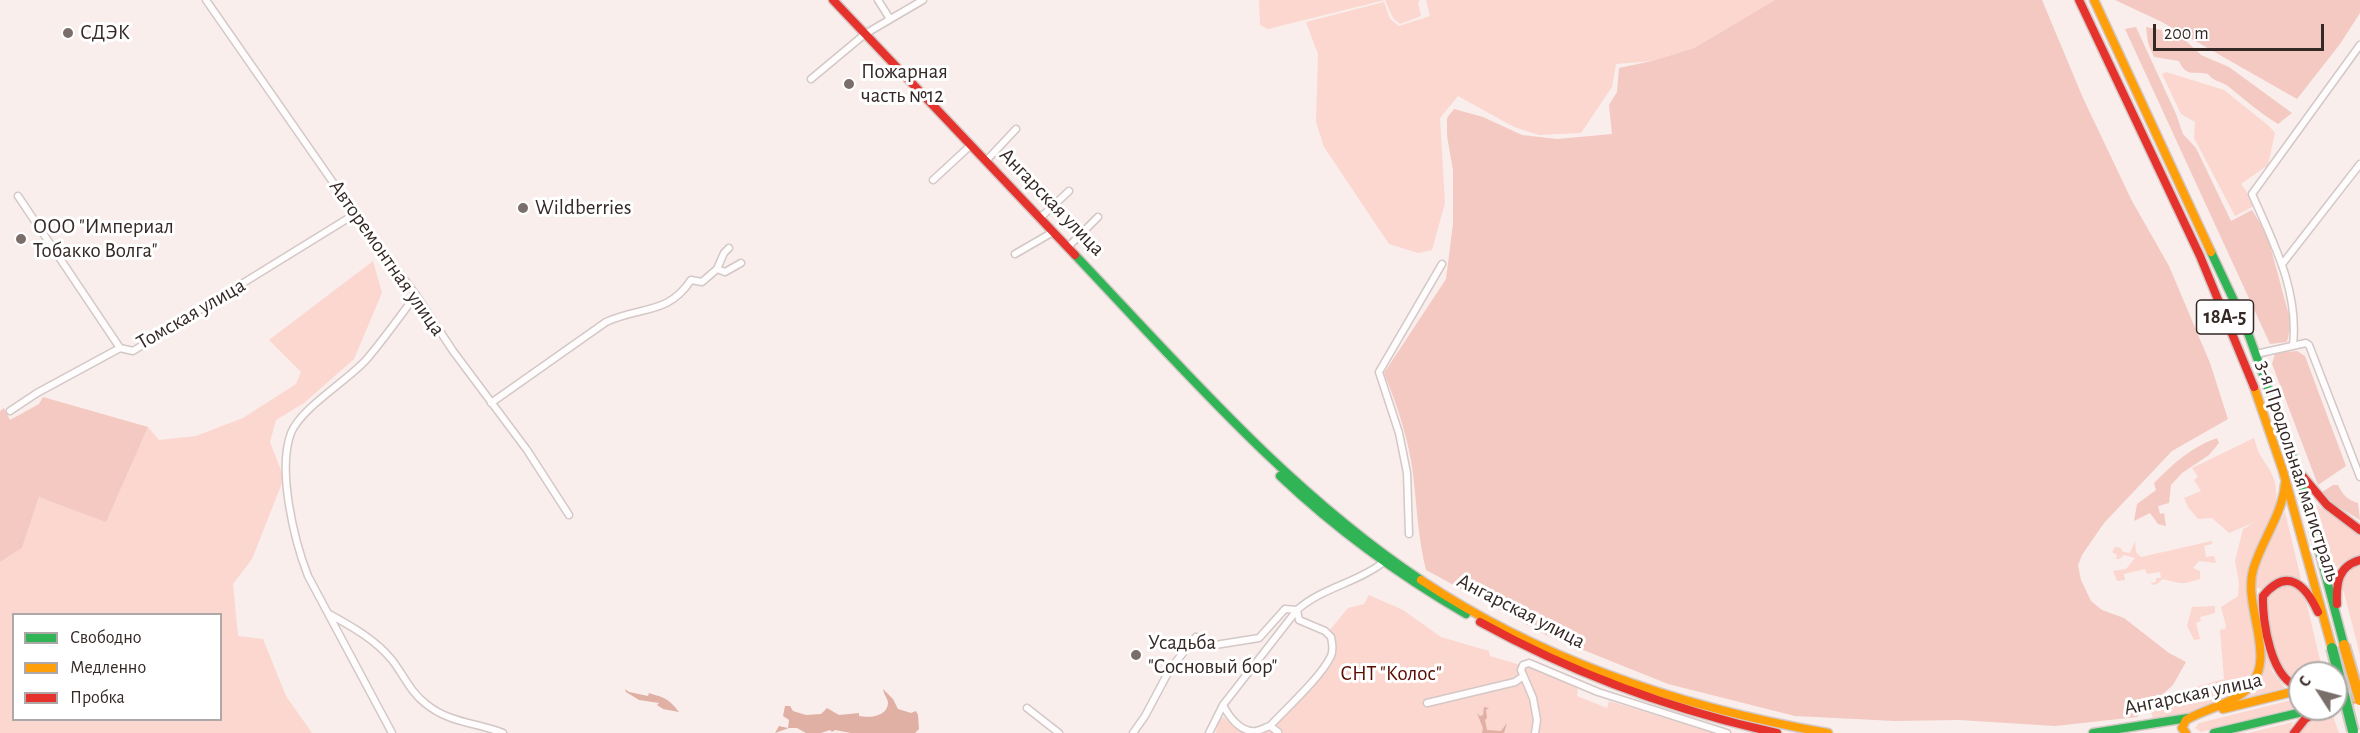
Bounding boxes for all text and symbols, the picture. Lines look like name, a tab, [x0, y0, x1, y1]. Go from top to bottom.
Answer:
scale bar	[2156, 12, 2327, 50]
place label: СДЭК	[80, 20, 130, 46]
text: 200 m	[2164, 25, 2209, 43]
marker: СДЭК	[61, 26, 75, 40]
place label: Пожарная часть №12	[861, 59, 948, 109]
marker: Пожарная часть №12	[842, 77, 856, 91]
street label: Ангарская улица	[994, 143, 1110, 261]
street label: Авторемонтная улица	[324, 175, 450, 341]
place label: Wildberries	[535, 195, 631, 221]
marker: Wildberries	[516, 201, 530, 215]
place label: ООО "Империал Тобакко Волга"	[33, 214, 174, 264]
marker: ООО "Империал Тобакко Волга"	[14, 232, 28, 246]
street label: Томская улица	[132, 273, 250, 355]
road number: 18А-5	[2196, 300, 2254, 334]
street label: 3-я Продольная магистраль	[2250, 357, 2346, 585]
street label: Ангарская улица	[1453, 568, 1589, 654]
legend	[12, 613, 222, 721]
text: Свободно	[70, 629, 142, 647]
place label: Усадьба "Сосновый бор"	[1148, 630, 1277, 680]
marker: Усадьба "Сосновый бор"	[1129, 648, 1143, 662]
text: Медленно	[70, 659, 146, 677]
park label: СНТ "Колос"	[1340, 661, 1442, 687]
north arrow	[2288, 661, 2348, 721]
street label: Ангарская улица	[2122, 667, 2264, 721]
text: С	[2296, 673, 2314, 690]
text: Пробка	[70, 689, 125, 707]

